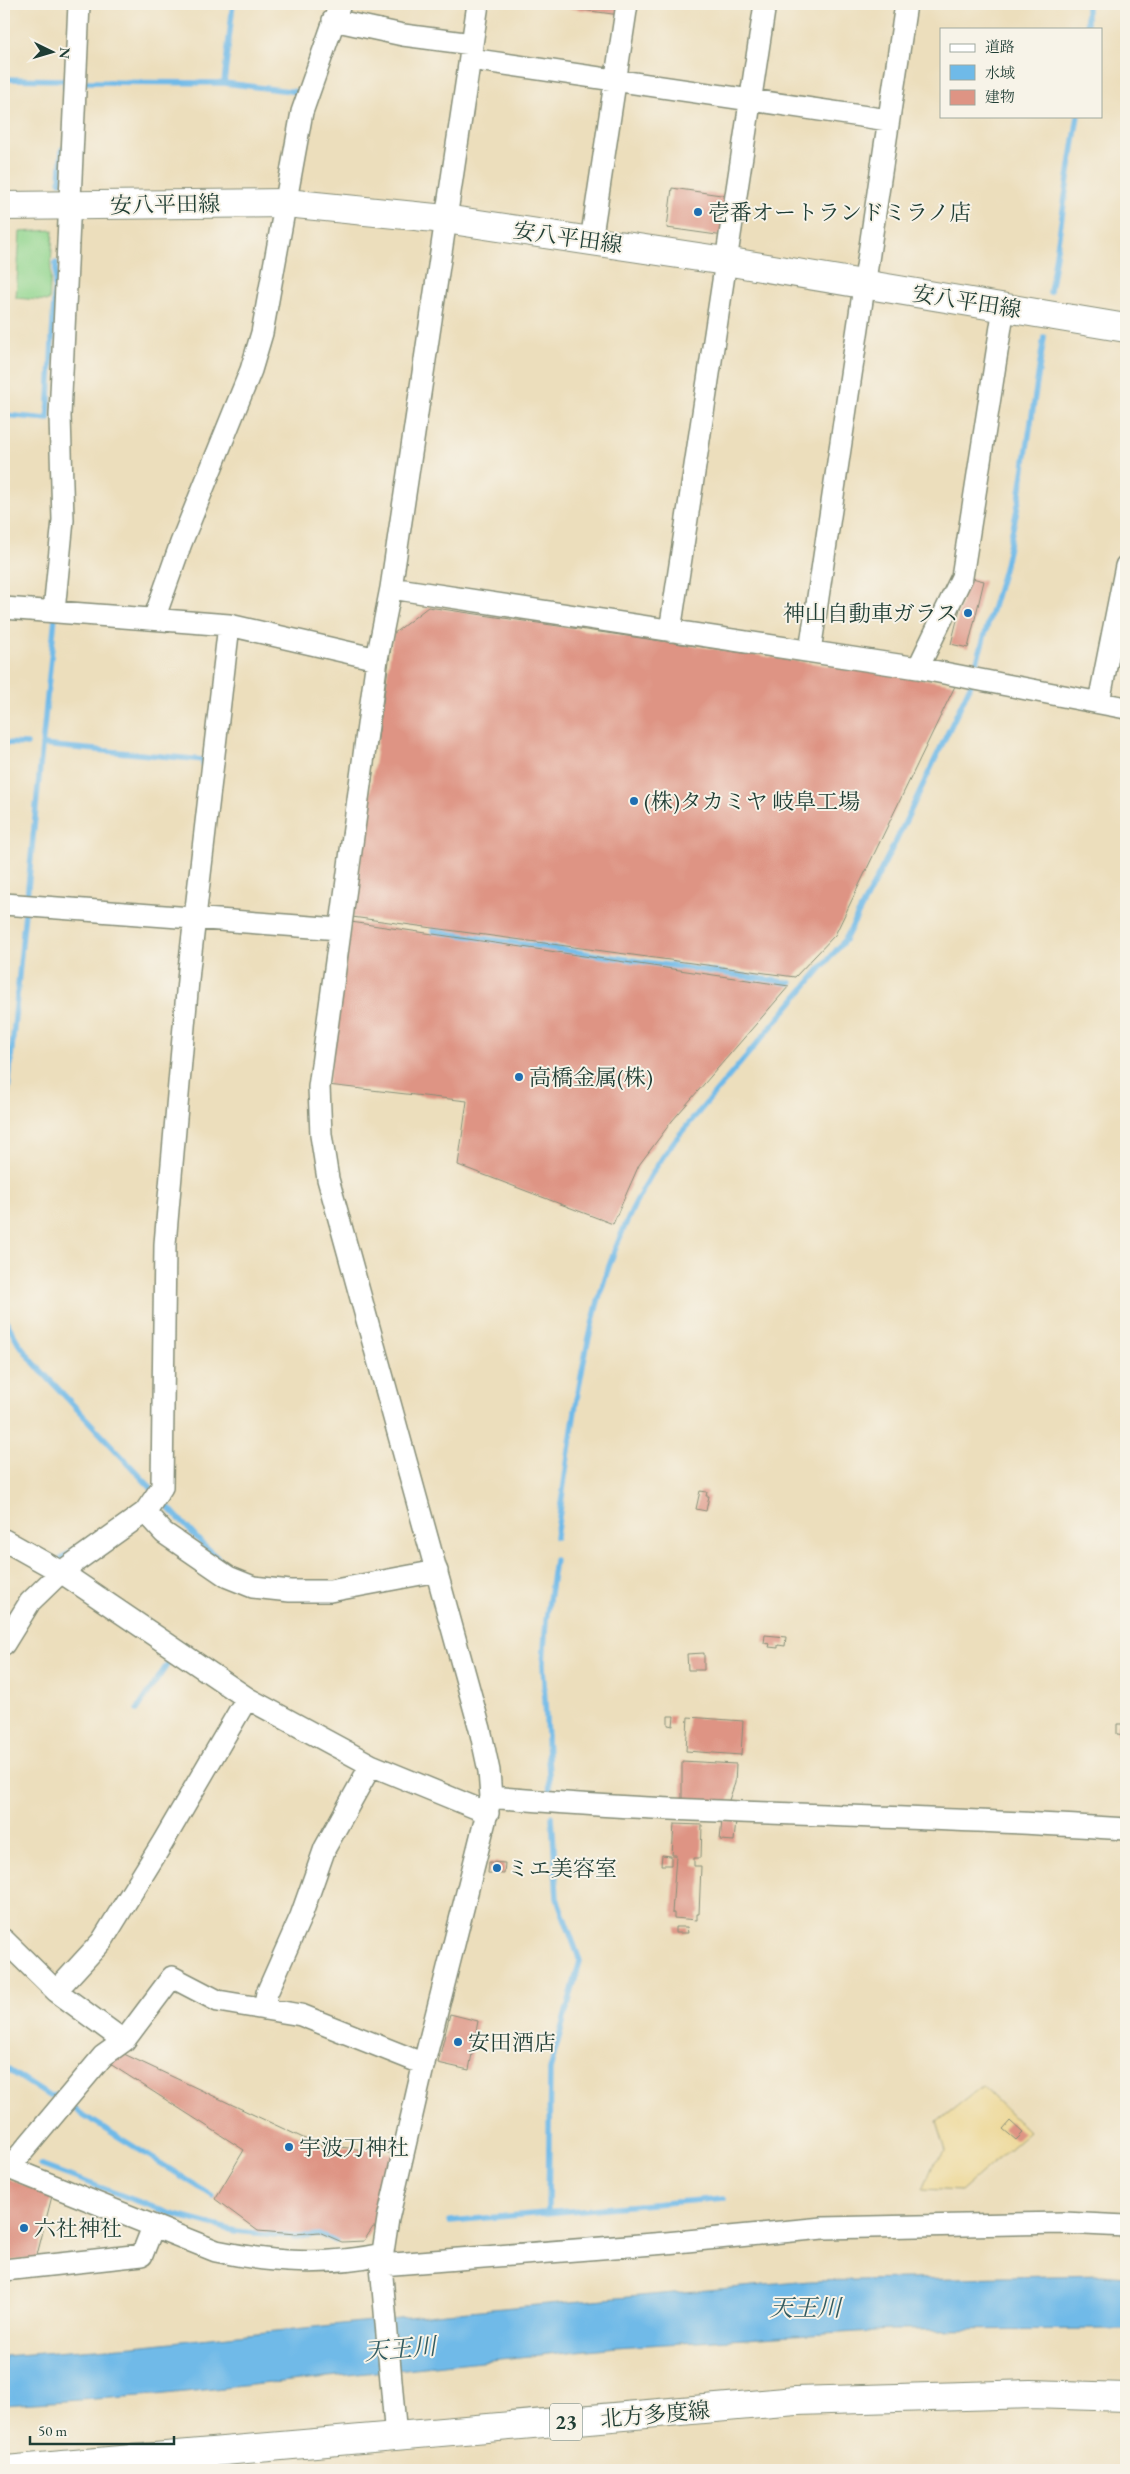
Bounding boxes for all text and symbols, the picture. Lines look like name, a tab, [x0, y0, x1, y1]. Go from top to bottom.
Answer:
north arrow	[28, 28, 78, 78]
legend	[940, 28, 1102, 118]
text: 道路	[985, 37, 1015, 56]
text: N	[55, 47, 74, 60]
text: 水域	[985, 63, 1015, 82]
text: 建物	[985, 87, 1015, 106]
street label: 安八平田線	[110, 189, 220, 220]
place label: 壱番オートランドミラノ店	[708, 198, 971, 227]
marker: 壱番オートランドミラノ店	[692, 206, 704, 218]
street label: 安八平田線	[511, 215, 624, 260]
street label: 安八平田線	[910, 279, 1024, 324]
place label: 神山自動車ガラス	[783, 599, 958, 628]
marker: 神山自動車ガラス	[962, 607, 974, 619]
place label: (株)タカミヤ 岐阜工場	[644, 787, 860, 816]
marker: (株)タカミヤ 岐阜工場	[628, 795, 640, 807]
place label: 高橋金属(株)	[529, 1063, 653, 1092]
marker: 高橋金属(株)	[513, 1071, 525, 1083]
place label: ミエ美容室	[507, 1854, 617, 1883]
marker: ミエ美容室	[491, 1862, 503, 1874]
place label: 安田酒店	[468, 2028, 556, 2057]
marker: 安田酒店	[452, 2036, 464, 2048]
place label: 宇波刀神社	[299, 2133, 409, 2162]
marker: 宇波刀神社	[283, 2141, 295, 2153]
place label: 六社神社	[34, 2214, 122, 2243]
marker: 六社神社	[18, 2222, 30, 2234]
water label: 天王川	[769, 2292, 844, 2323]
water label: 天王川	[363, 2330, 440, 2367]
street label: 北方多度線	[599, 2395, 711, 2434]
road number: 23	[550, 2404, 582, 2440]
scale bar	[30, 2414, 174, 2446]
text: 50 m	[38, 2421, 67, 2440]

